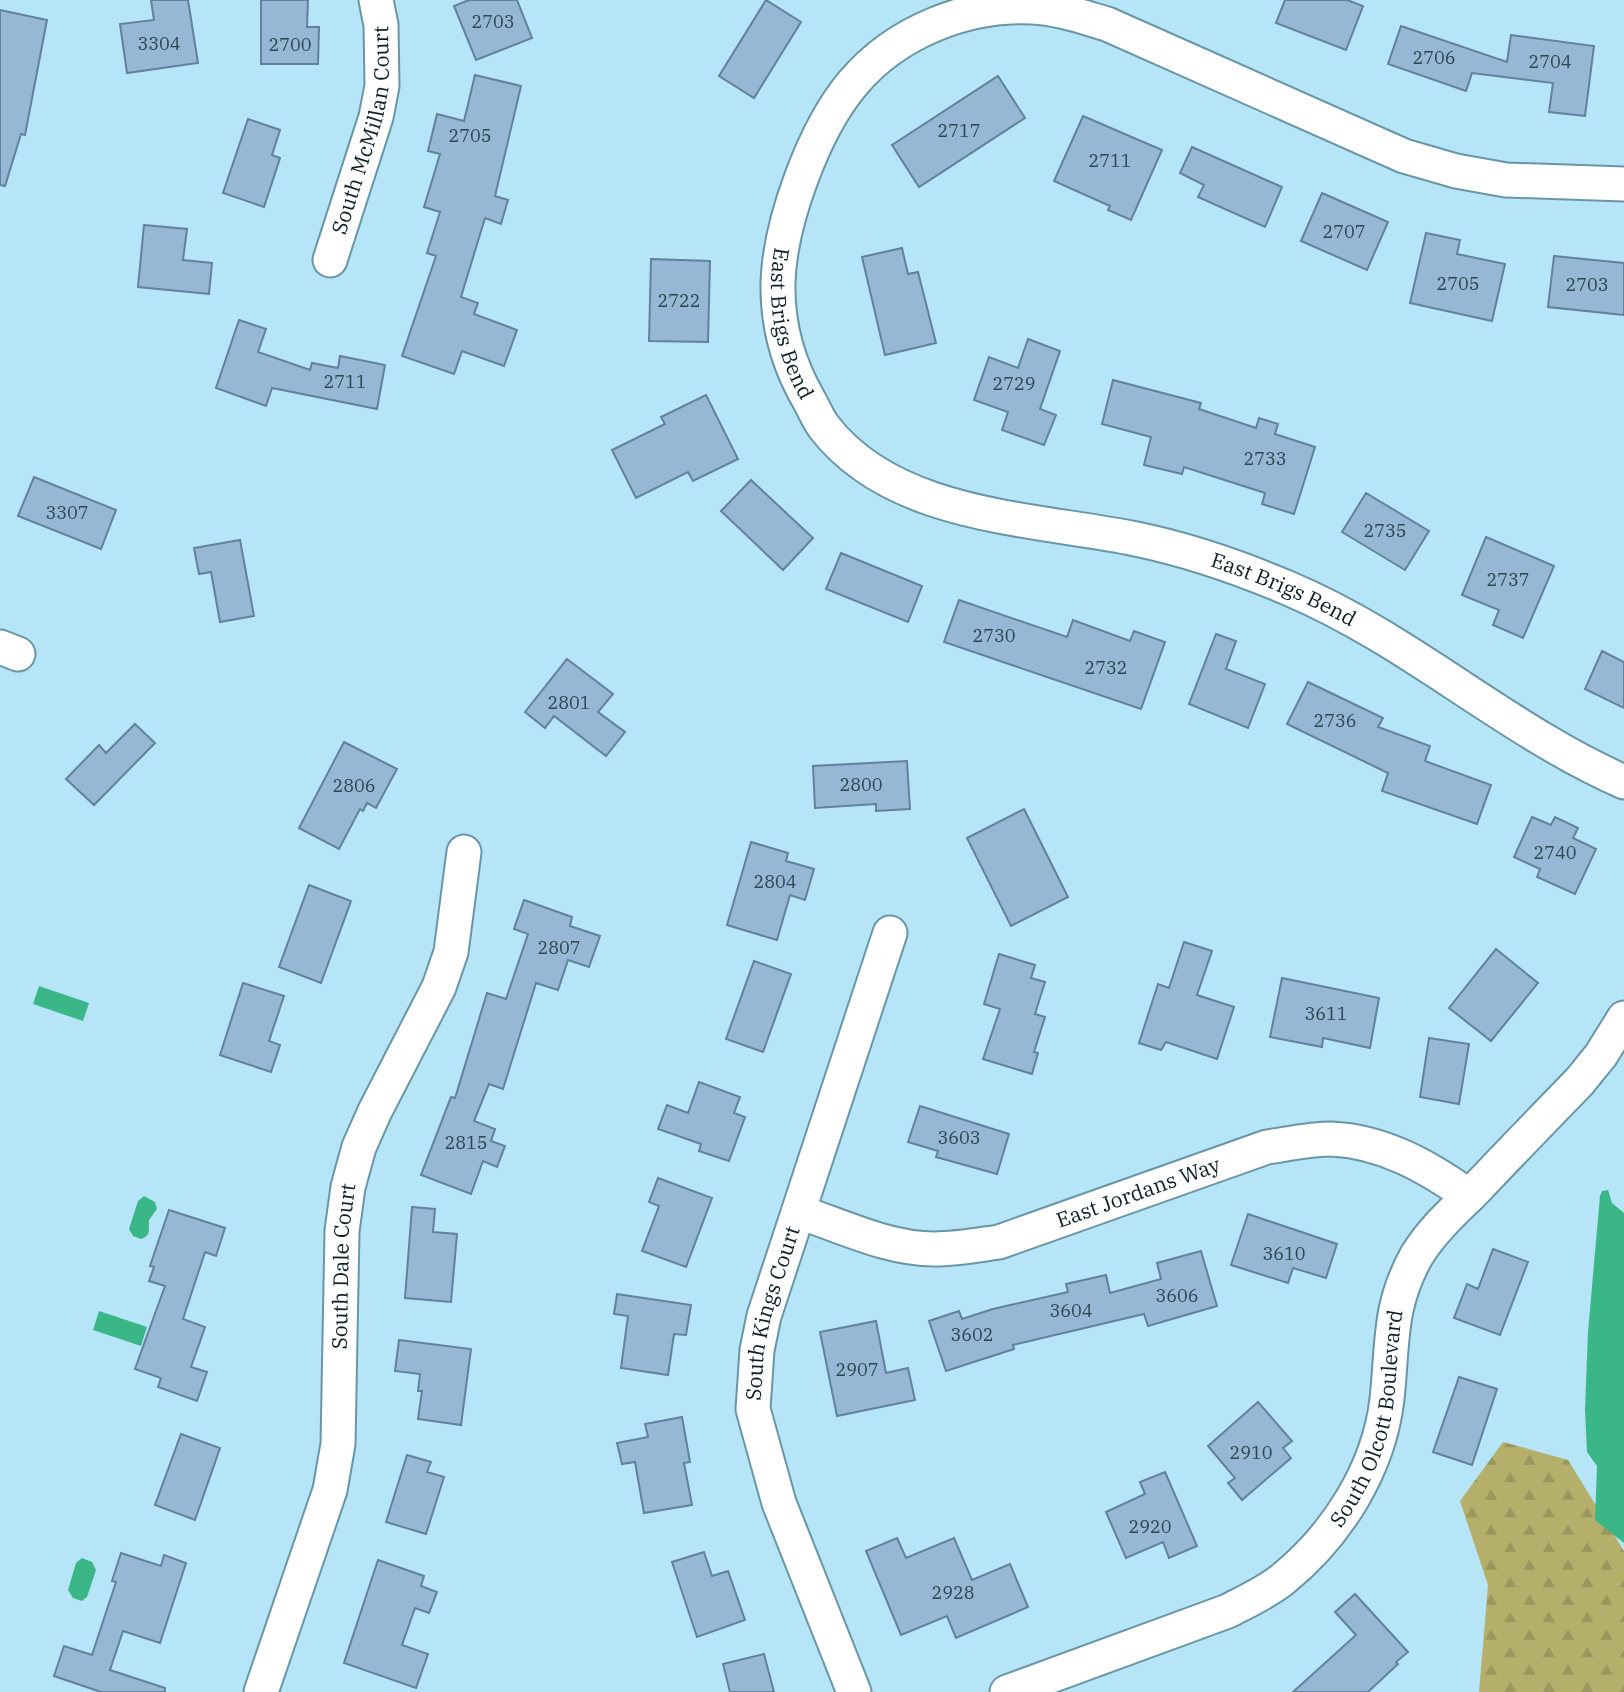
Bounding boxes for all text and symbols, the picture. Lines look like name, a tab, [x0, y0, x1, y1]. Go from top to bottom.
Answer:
house number: 2703	[471, 10, 515, 33]
street label: South McMillan Court	[324, 25, 395, 237]
house number: 3304	[137, 32, 181, 55]
house number: 2700	[268, 33, 312, 56]
house number: 2706	[1412, 46, 1456, 69]
house number: 2704	[1528, 50, 1572, 73]
house number: 2717	[937, 119, 981, 142]
house number: 2705	[448, 124, 492, 147]
house number: 2711	[1088, 149, 1132, 172]
house number: 2707	[1322, 220, 1366, 243]
street label: East Brigs Bend	[765, 246, 821, 404]
house number: 2705	[1436, 272, 1480, 295]
house number: 2703	[1565, 273, 1609, 296]
house number: 2722	[657, 289, 701, 312]
house number: 2711	[323, 370, 367, 393]
house number: 2729	[992, 372, 1036, 395]
house number: 2733	[1243, 447, 1287, 470]
house number: 3307	[45, 501, 89, 524]
house number: 2735	[1363, 519, 1407, 542]
street label: East Brigs Bend	[1208, 545, 1362, 632]
house number: 2737	[1486, 568, 1530, 591]
house number: 2730	[972, 624, 1016, 647]
house number: 2732	[1084, 656, 1128, 679]
house number: 2801	[547, 691, 591, 714]
house number: 2736	[1313, 709, 1357, 732]
house number: 2800	[839, 773, 883, 796]
house number: 2806	[332, 774, 376, 797]
house number: 2740	[1533, 841, 1577, 864]
house number: 2804	[753, 870, 797, 893]
house number: 2807	[537, 936, 581, 959]
house number: 3611	[1304, 1002, 1348, 1025]
house number: 3603	[937, 1126, 981, 1149]
house number: 2815	[444, 1131, 488, 1154]
street label: East Jordans Way	[1052, 1149, 1225, 1234]
street label: South Dale Court	[325, 1181, 361, 1350]
street label: South Kings Court	[739, 1222, 806, 1401]
house number: 3610	[1262, 1242, 1306, 1265]
house number: 3606	[1155, 1284, 1199, 1307]
house number: 3604	[1049, 1299, 1093, 1322]
street label: South Olcott Boulevard	[1323, 1307, 1409, 1532]
house number: 3602	[950, 1323, 994, 1346]
house number: 2907	[835, 1358, 879, 1381]
house number: 2910	[1229, 1441, 1273, 1464]
house number: 2920	[1128, 1515, 1172, 1538]
house number: 2928	[931, 1581, 975, 1604]

